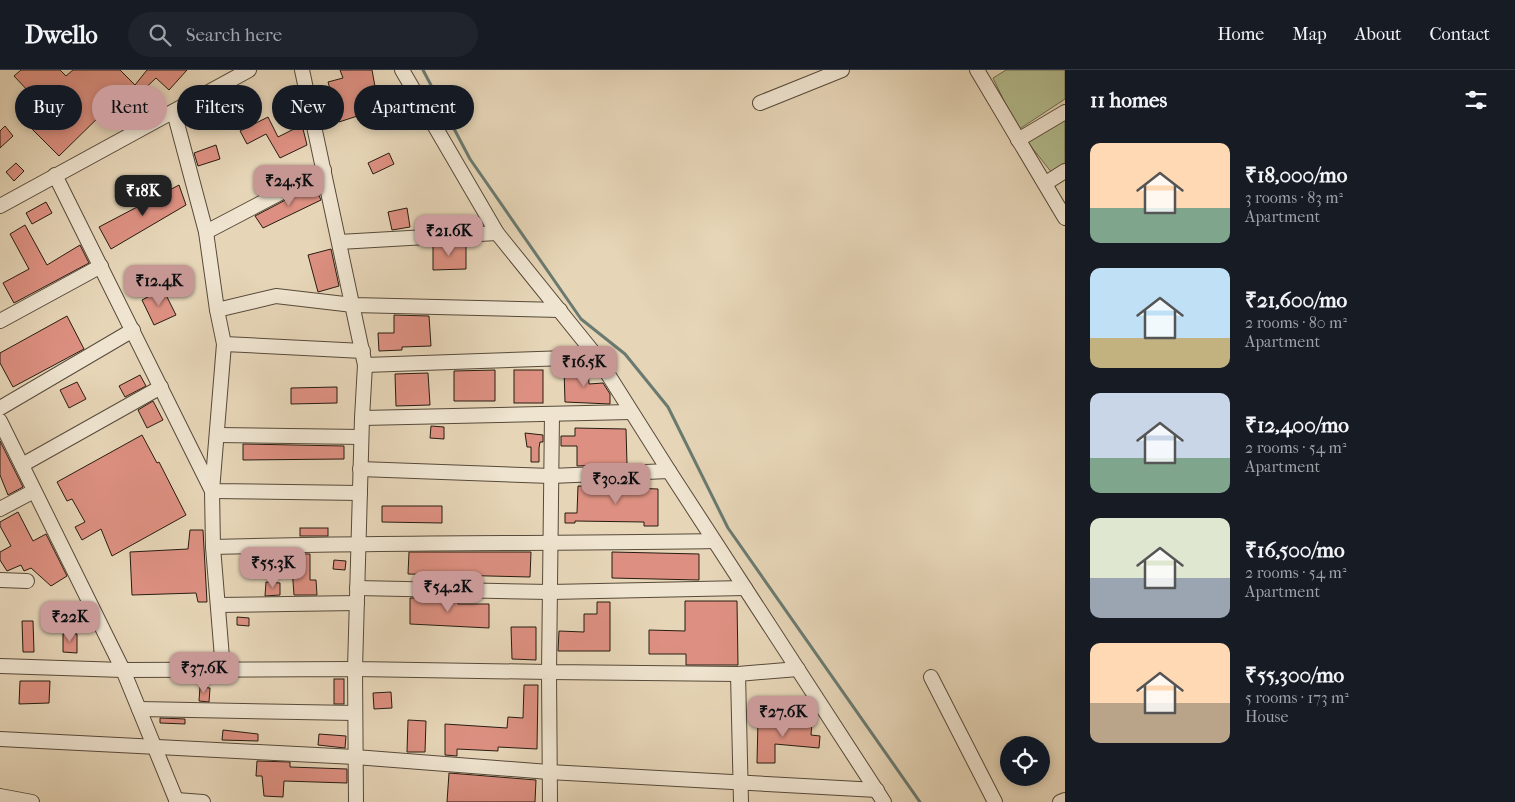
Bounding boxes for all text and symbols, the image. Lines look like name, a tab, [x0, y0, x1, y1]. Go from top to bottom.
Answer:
search box	[128, 12, 478, 57]
text: Dwello	[25, 21, 98, 49]
icon: search	[146, 21, 174, 49]
text: Search here	[186, 24, 282, 46]
text: Home	[1217, 24, 1264, 45]
text: Map	[1292, 24, 1327, 45]
text: About	[1355, 24, 1401, 45]
text: Contact	[1429, 24, 1490, 45]
chip: Buy	[15, 85, 82, 130]
chip: Rent	[92, 85, 167, 130]
chip: Filters	[177, 85, 262, 130]
chip: New	[272, 85, 344, 130]
chip: Apartment	[354, 85, 474, 130]
icon: filters	[1462, 86, 1490, 114]
text: 11 homes	[1090, 88, 1167, 112]
icon: home	[1130, 163, 1190, 223]
text: ₹18,000/mo	[1245, 163, 1347, 187]
pin: ₹24.5K	[248, 164, 330, 207]
text: ₹24.5K	[265, 171, 313, 190]
pin: ₹18K	[113, 174, 173, 217]
text: ₹18K	[126, 181, 160, 200]
text: 3 rooms · 83 m²	[1245, 188, 1343, 207]
text: Apartment	[1245, 207, 1320, 226]
pin: ₹21.6K	[408, 214, 490, 257]
text: ₹21.6K	[426, 221, 472, 240]
pin: ₹12.4K	[118, 264, 200, 307]
text: ₹12.4K	[135, 271, 183, 290]
icon: home	[1130, 288, 1190, 348]
text: ₹21,600/mo	[1245, 288, 1347, 312]
text: 2 rooms · 80 m²	[1245, 313, 1347, 332]
text: Apartment	[1245, 332, 1320, 351]
pin: ₹16.5K	[543, 346, 625, 388]
text: ₹16.5K	[562, 352, 606, 371]
icon: home	[1130, 413, 1190, 473]
text: ₹12,400/mo	[1245, 413, 1349, 437]
text: 2 rooms · 54 m²	[1245, 438, 1346, 457]
text: Apartment	[1245, 457, 1320, 476]
pin: ₹30.2K	[575, 462, 657, 505]
text: ₹30.2K	[592, 469, 640, 488]
icon: home	[1130, 538, 1190, 598]
text: ₹16,500/mo	[1245, 538, 1345, 562]
pin: ₹55.3K	[232, 546, 314, 589]
text: ₹55.3K	[251, 553, 295, 572]
text: 2 rooms · 54 m²	[1245, 563, 1346, 582]
pin: ₹54.2K	[407, 570, 489, 613]
text: ₹54.2K	[424, 577, 472, 596]
text: Apartment	[1245, 582, 1320, 601]
pin: ₹22K	[40, 600, 100, 643]
text: ₹22K	[51, 607, 89, 626]
pin: ₹37.6K	[163, 652, 245, 694]
text: ₹37.6K	[181, 658, 227, 677]
icon: home	[1130, 663, 1190, 723]
text: ₹55,300/mo	[1245, 663, 1344, 687]
text: 5 rooms · 173 m²	[1245, 688, 1349, 707]
pin: ₹27.6K	[742, 696, 824, 738]
text: ₹27.6K	[759, 702, 807, 721]
text: House	[1245, 707, 1288, 726]
map controls	[1000, 736, 1050, 786]
button: locate	[1000, 736, 1050, 786]

